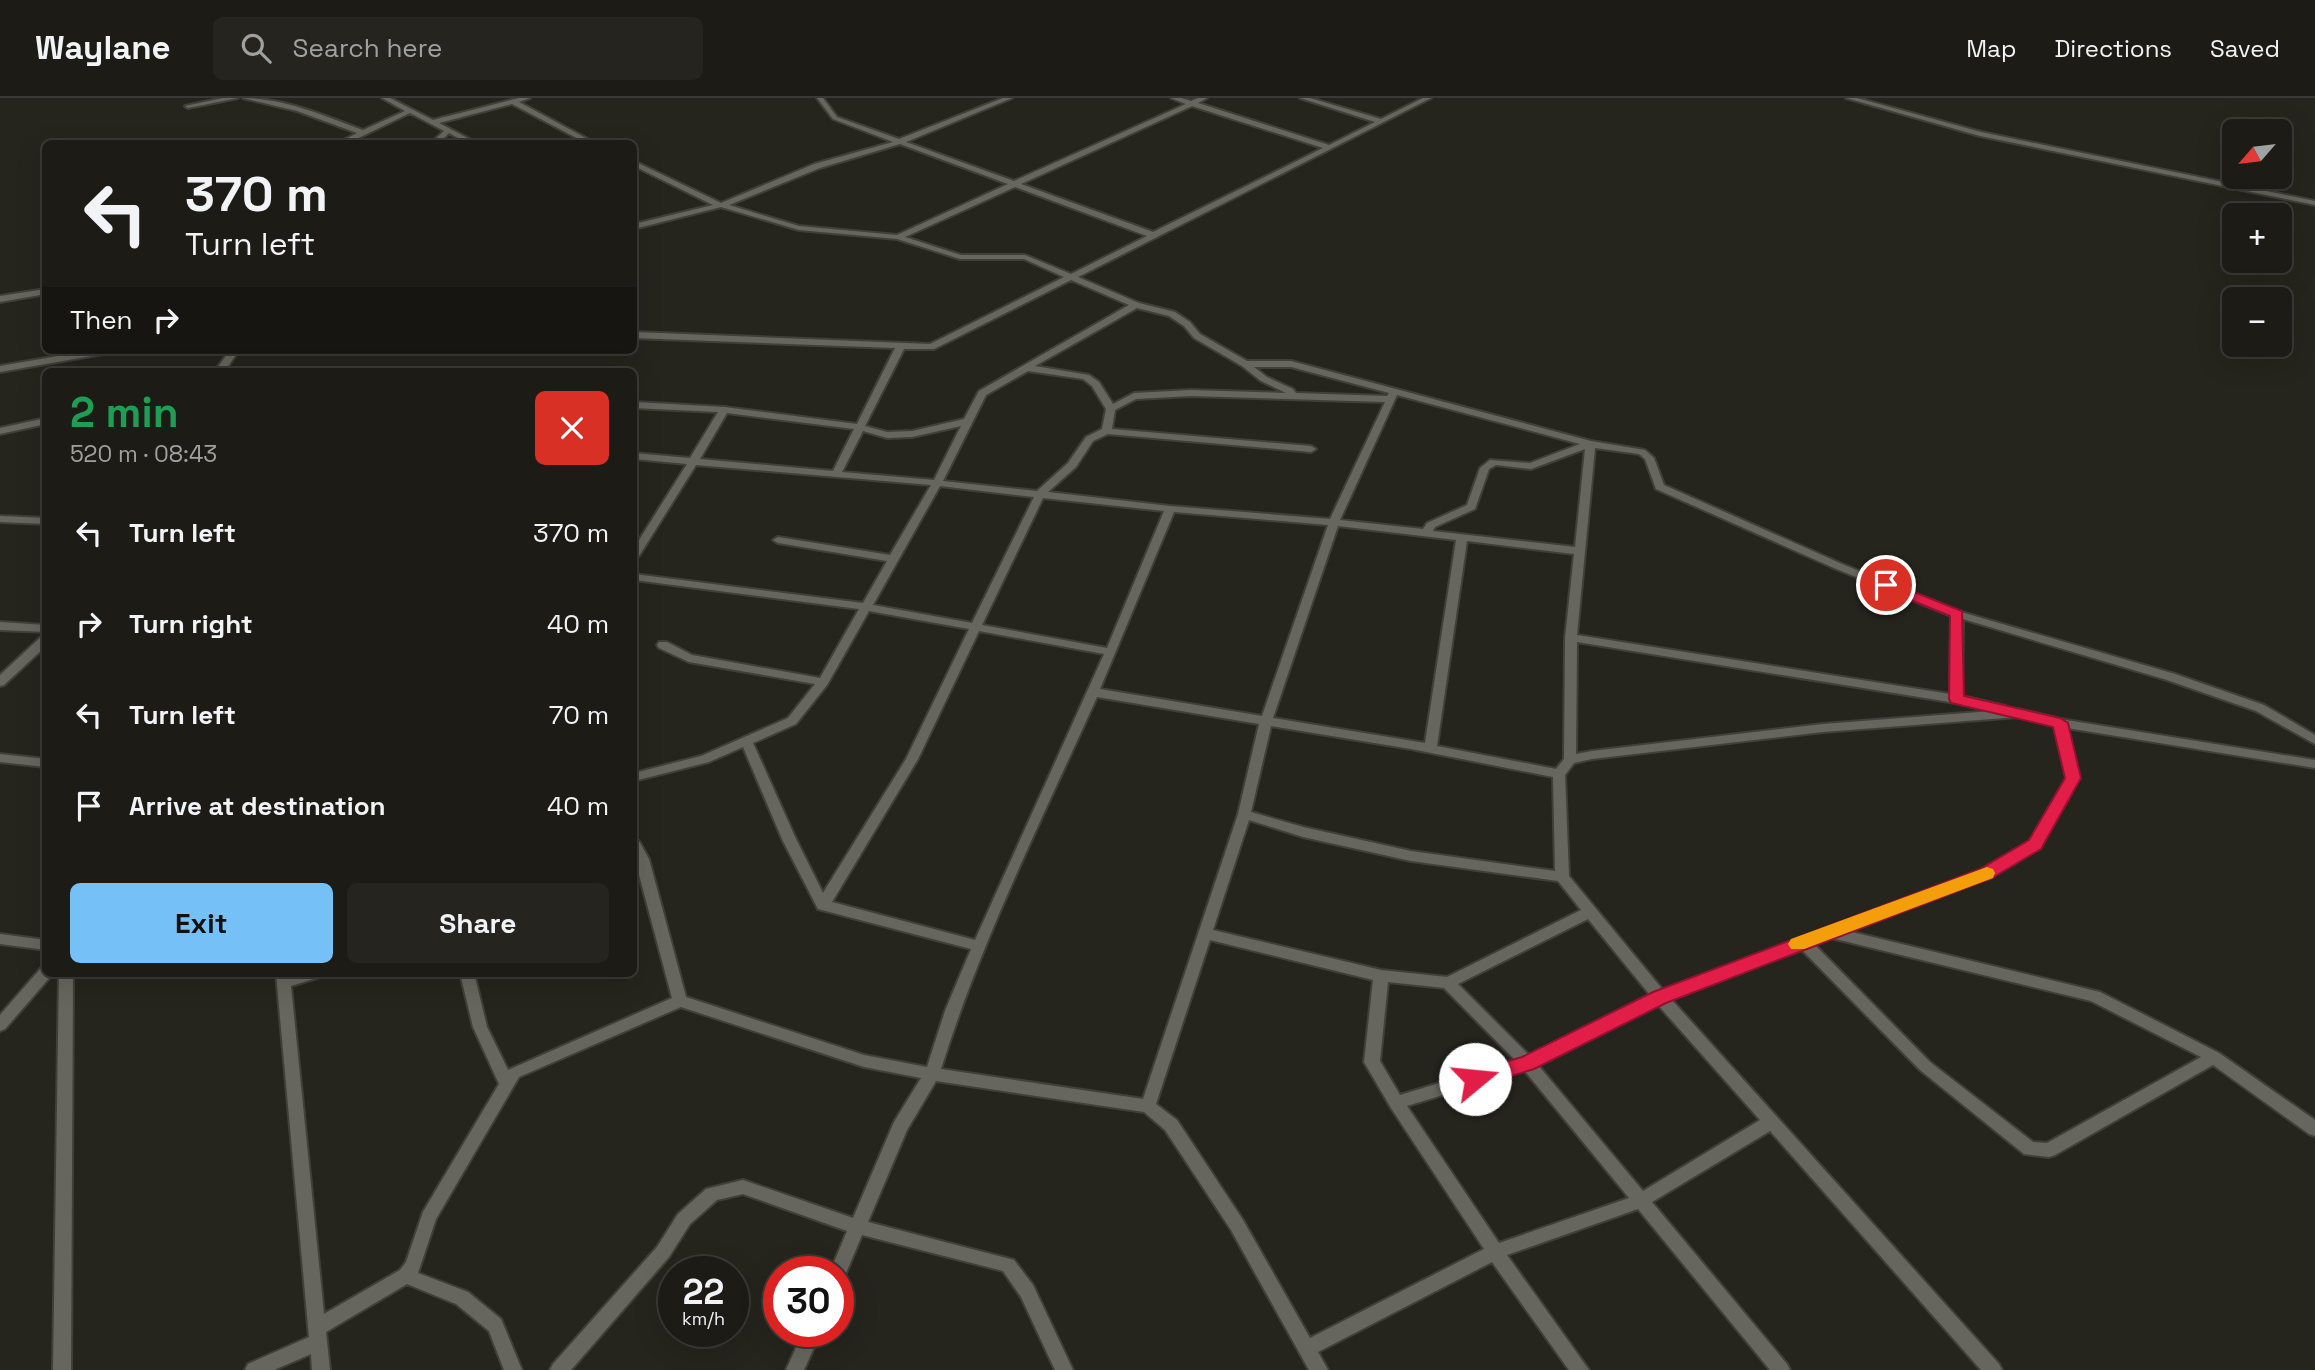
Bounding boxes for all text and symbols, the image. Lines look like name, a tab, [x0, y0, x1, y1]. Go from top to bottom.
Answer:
search box	[213, 17, 703, 80]
text: Waylane	[35, 27, 171, 69]
icon: search	[237, 29, 275, 67]
text: Search here	[293, 31, 442, 65]
text: Map	[1966, 33, 2016, 64]
text: Directions	[2054, 33, 2172, 64]
text: Saved	[2210, 33, 2280, 64]
north arrow	[2222, 119, 2292, 189]
map controls	[2222, 119, 2292, 357]
text: 370 m	[185, 163, 328, 225]
icon: left	[70, 168, 161, 259]
button: +	[2222, 203, 2292, 273]
text: Turn left	[185, 224, 315, 264]
button: −	[2222, 287, 2292, 357]
icon: right	[147, 301, 185, 339]
text: Then	[70, 303, 133, 337]
text: 2 min	[70, 386, 179, 439]
button: close	[535, 391, 609, 465]
text: 520 m · 08:43	[70, 439, 217, 469]
icon: left	[70, 514, 108, 552]
text: Turn left	[129, 516, 236, 550]
text: 370 m	[533, 516, 609, 550]
pin	[1856, 555, 1916, 615]
icon: arrive	[1867, 566, 1905, 604]
icon: right	[70, 605, 108, 643]
text: Turn right	[129, 607, 253, 641]
text: 40 m	[547, 607, 609, 641]
icon: left	[70, 696, 108, 734]
text: Turn left	[129, 698, 236, 732]
text: 70 m	[549, 698, 609, 732]
icon: arrive	[70, 787, 108, 825]
text: Arrive at destination	[129, 789, 386, 823]
text: 40 m	[547, 789, 609, 823]
button: Exit	[70, 883, 333, 963]
button: Share	[347, 883, 609, 963]
position arrow	[1438, 1042, 1512, 1116]
speed limit sign: 30	[763, 1256, 854, 1347]
text: 22	[683, 1270, 724, 1314]
text: km/h	[682, 1307, 725, 1330]

